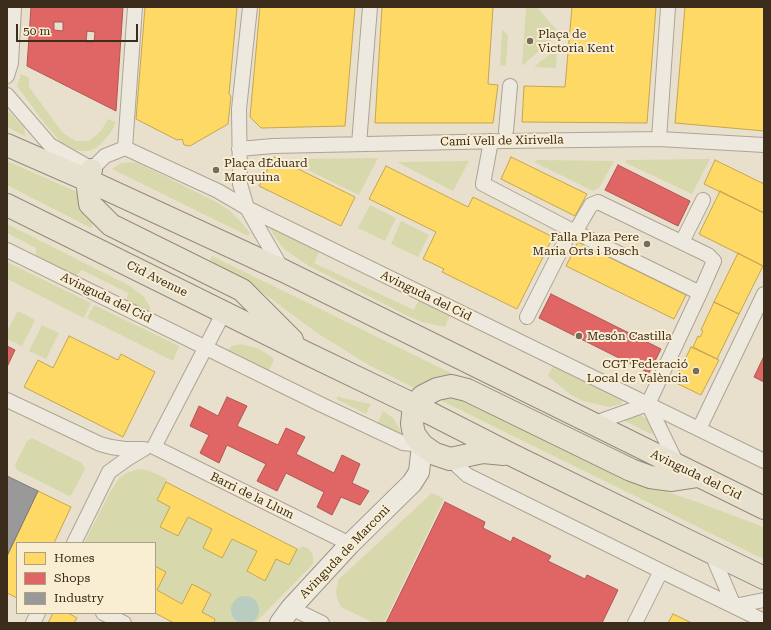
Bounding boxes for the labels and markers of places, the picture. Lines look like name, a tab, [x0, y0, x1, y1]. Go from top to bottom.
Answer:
place label: Plaça de Victoria Kent	[538, 27, 614, 55]
marker: Plaça de Victoria Kent	[525, 36, 535, 46]
place label: Plaça d´Eduard Marquina	[224, 156, 308, 184]
marker: Plaça d´Eduard Marquina	[211, 165, 221, 175]
place label: Falla Plaza Pere Maria Orts i Bosch	[533, 230, 639, 258]
marker: Falla Plaza Pere Maria Orts i Bosch	[642, 239, 652, 249]
place label: Mesón Castilla	[587, 329, 672, 343]
marker: Mesón Castilla	[574, 331, 584, 341]
place label: CGT Federació Local de València	[587, 357, 688, 385]
marker: CGT Federació Local de València	[691, 366, 701, 376]

